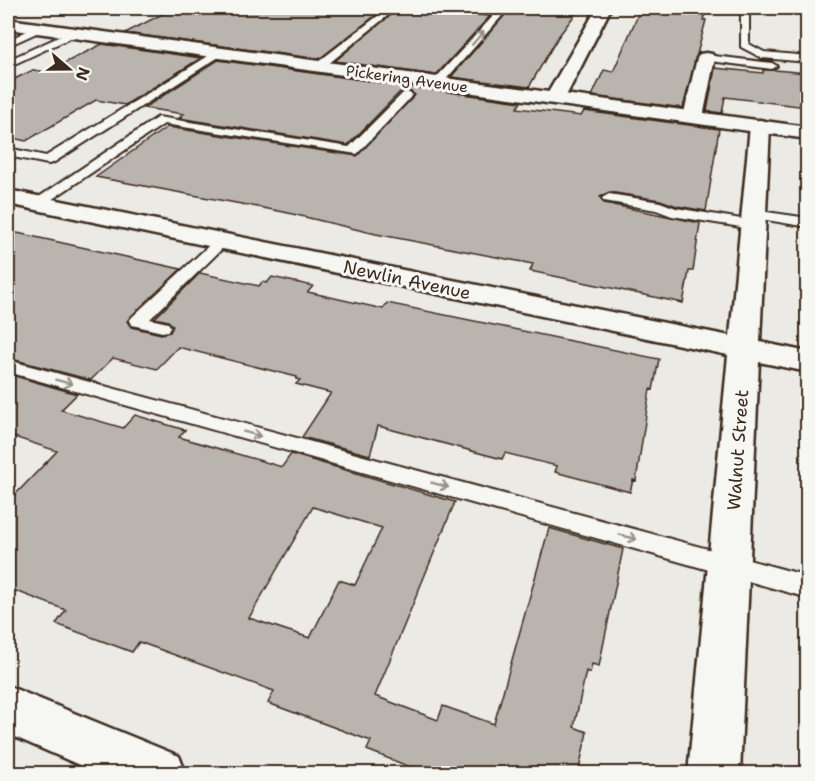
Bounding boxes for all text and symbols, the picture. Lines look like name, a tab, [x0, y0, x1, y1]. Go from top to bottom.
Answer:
one-way arrow	[471, 31, 485, 46]
north arrow	[39, 39, 99, 99]
street label: Pickering Avenue	[345, 61, 469, 97]
text: N	[71, 64, 95, 84]
street label: Newlin Avenue	[341, 255, 473, 305]
one-way arrow	[54, 377, 73, 388]
street label: Walnut Street	[722, 389, 754, 511]
one-way arrow	[242, 428, 261, 440]
one-way arrow	[430, 480, 449, 492]
one-way arrow	[618, 532, 637, 543]

